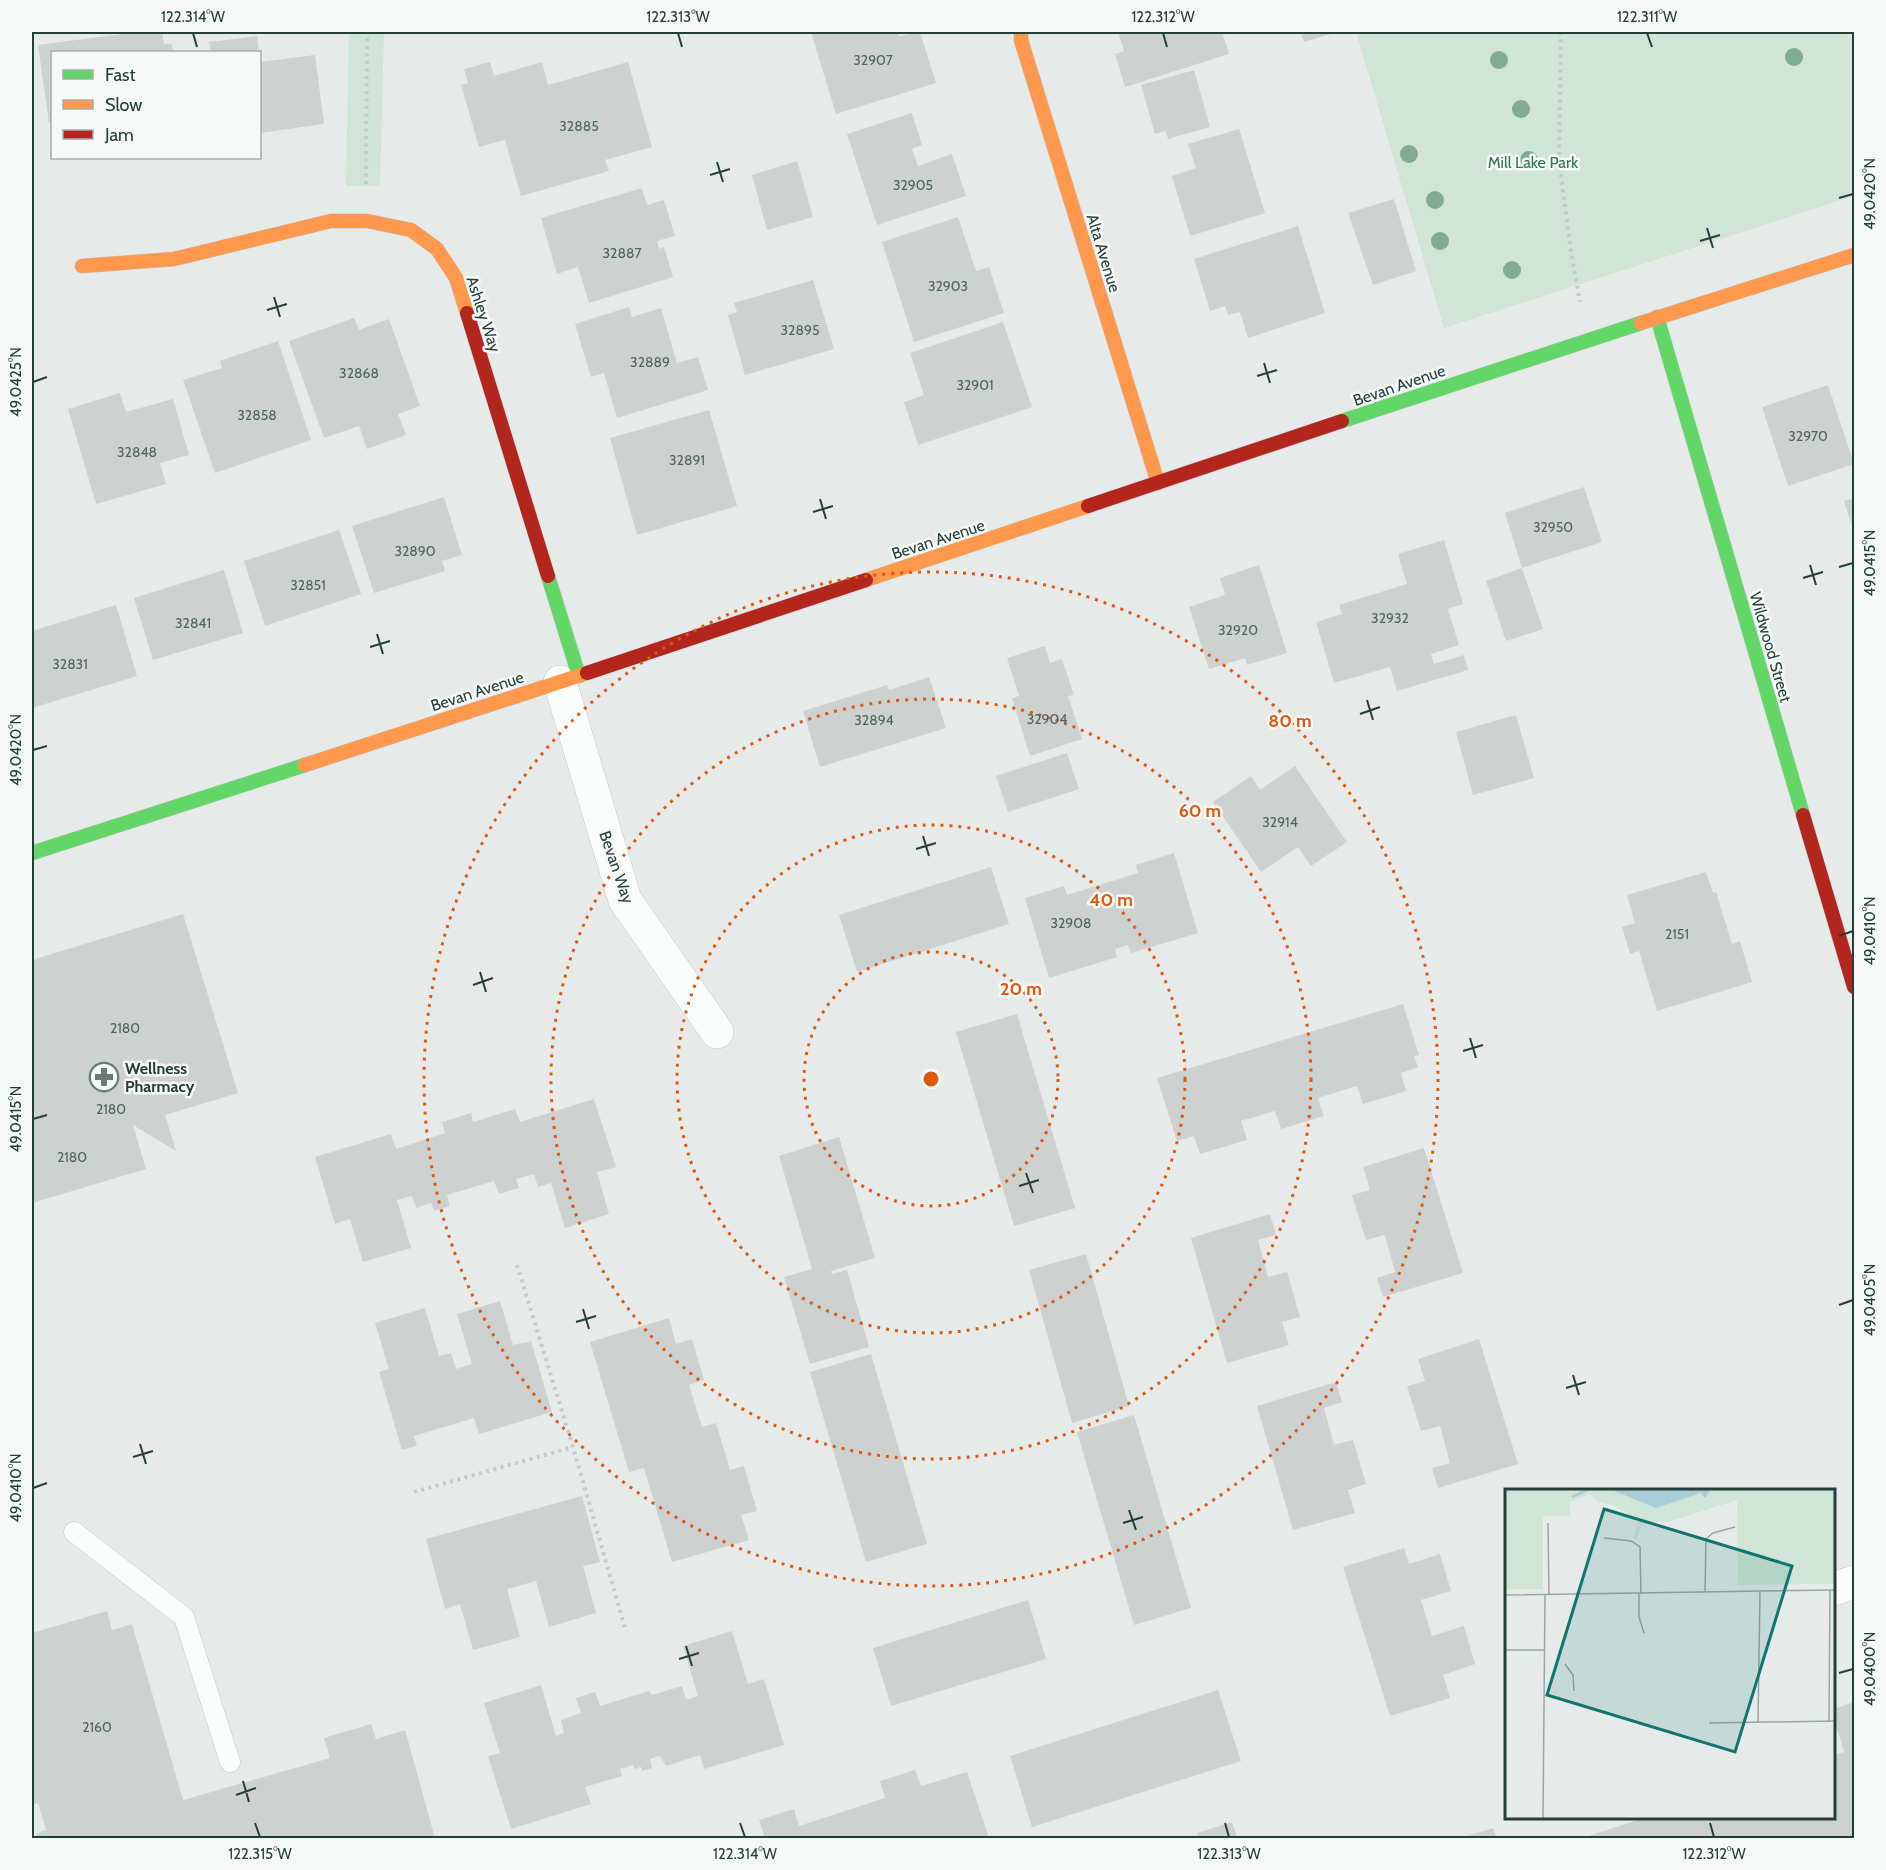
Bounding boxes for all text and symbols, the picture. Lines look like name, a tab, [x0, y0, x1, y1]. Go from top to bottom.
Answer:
text: 122.314°W	[161, 8, 226, 26]
text: 122.313°W	[646, 8, 711, 26]
text: 122.312°W	[1131, 8, 1195, 26]
text: 122.311°W	[1617, 8, 1678, 26]
legend	[51, 51, 261, 159]
house number: 32907	[853, 51, 893, 69]
text: Fast	[105, 64, 136, 86]
text: Slow	[105, 94, 142, 116]
house number: 32885	[559, 117, 599, 135]
text: Jam	[104, 124, 134, 146]
park label: Mill Lake Park	[1488, 153, 1579, 172]
text: 49.0420°N	[1861, 158, 1879, 230]
house number: 32905	[893, 176, 933, 194]
street label: Alta Avenue	[1083, 212, 1124, 295]
house number: 32887	[603, 244, 641, 262]
street label: Ashley Way	[462, 274, 505, 354]
house number: 32903	[928, 277, 968, 295]
house number: 32895	[781, 321, 819, 339]
text: 49.0425°N	[7, 347, 25, 417]
house number: 32889	[630, 353, 670, 371]
street label: Bevan Avenue	[1350, 361, 1448, 410]
house number: 32868	[339, 364, 379, 382]
house number: 32901	[956, 376, 994, 394]
house number: 32858	[237, 406, 277, 424]
house number: 32970	[1788, 427, 1828, 445]
house number: 32848	[117, 443, 157, 461]
house number: 32891	[669, 451, 705, 469]
street label: Bevan Avenue	[889, 516, 987, 563]
house number: 32950	[1533, 518, 1573, 536]
text: 49.0415°N	[1861, 530, 1879, 596]
house number: 32890	[394, 542, 436, 560]
house number: 32851	[290, 576, 326, 594]
street label: Wildwood Street	[1746, 590, 1795, 705]
house number: 32932	[1371, 609, 1409, 627]
house number: 32841	[175, 614, 211, 632]
house number: 32920	[1218, 621, 1258, 639]
house number: 32831	[52, 655, 88, 673]
street label: Bevan Avenue	[428, 668, 526, 715]
house number: 32904	[1027, 710, 1067, 728]
text: 80 m	[1268, 710, 1312, 732]
house number: 32894	[854, 711, 894, 729]
text: 49.0420°N	[7, 714, 25, 786]
text: 60 m	[1179, 800, 1221, 822]
house number: 32914	[1262, 813, 1298, 831]
street label: Bevan Way	[595, 828, 638, 906]
text: 40 m	[1089, 889, 1133, 911]
text: 49.0410°N	[1861, 896, 1879, 966]
house number: 32908	[1050, 914, 1092, 932]
house number: 2151	[1665, 925, 1689, 943]
text: 20 m	[1000, 978, 1042, 1000]
house number: 2180	[110, 1019, 140, 1037]
place label: Wellness Pharmacy	[125, 1059, 195, 1096]
pharmacy icon: Wellness Pharmacy	[88, 1061, 120, 1093]
centre of rings	[921, 1069, 941, 1089]
text: 49.0415°N	[7, 1086, 25, 1152]
house number: 2180	[96, 1100, 126, 1118]
house number: 2180	[57, 1148, 87, 1166]
text: 49.0405°N	[1861, 1264, 1879, 1336]
text: 49.0410°N	[7, 1453, 25, 1523]
inset map	[1505, 1489, 1835, 1819]
text: 49.0400°N	[1861, 1632, 1879, 1706]
house number: 2160	[82, 1718, 112, 1736]
text: 122.315°W	[228, 1845, 293, 1863]
text: 122.314°W	[713, 1845, 778, 1863]
text: 122.313°W	[1197, 1845, 1262, 1863]
text: 122.312°W	[1682, 1845, 1746, 1863]

